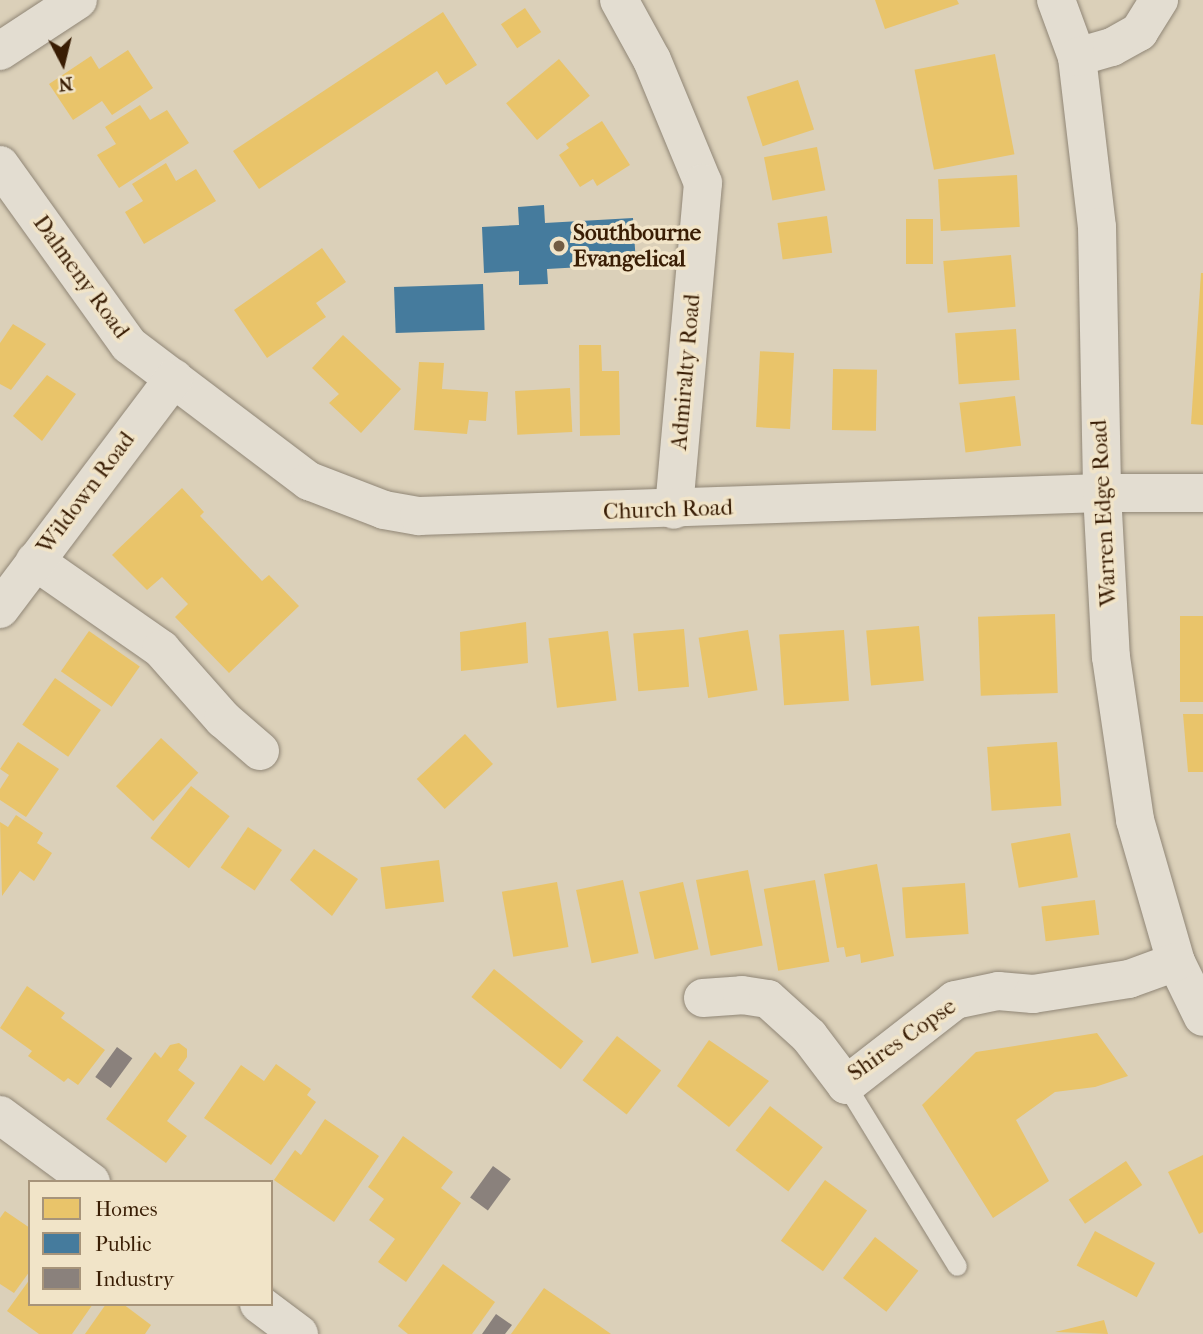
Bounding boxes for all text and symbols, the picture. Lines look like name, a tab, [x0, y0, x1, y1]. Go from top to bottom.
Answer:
north arrow	[28, 28, 98, 98]
text: N	[57, 72, 74, 96]
street label: Dalmeny Road	[27, 210, 135, 344]
place label: Southbourne Evangelical	[573, 219, 701, 273]
marker: Southbourne Evangelical	[551, 238, 567, 254]
street label: Admiralty Road	[665, 293, 707, 451]
street label: Warren Edge Road	[1085, 419, 1123, 607]
street label: Wildown Road	[31, 426, 141, 560]
street label: Church Road	[603, 494, 733, 526]
street label: Shires Copse	[843, 993, 961, 1087]
legend	[28, 1180, 273, 1306]
text: Homes	[95, 1197, 157, 1221]
text: Public	[95, 1232, 151, 1256]
text: Industry	[95, 1267, 174, 1291]

